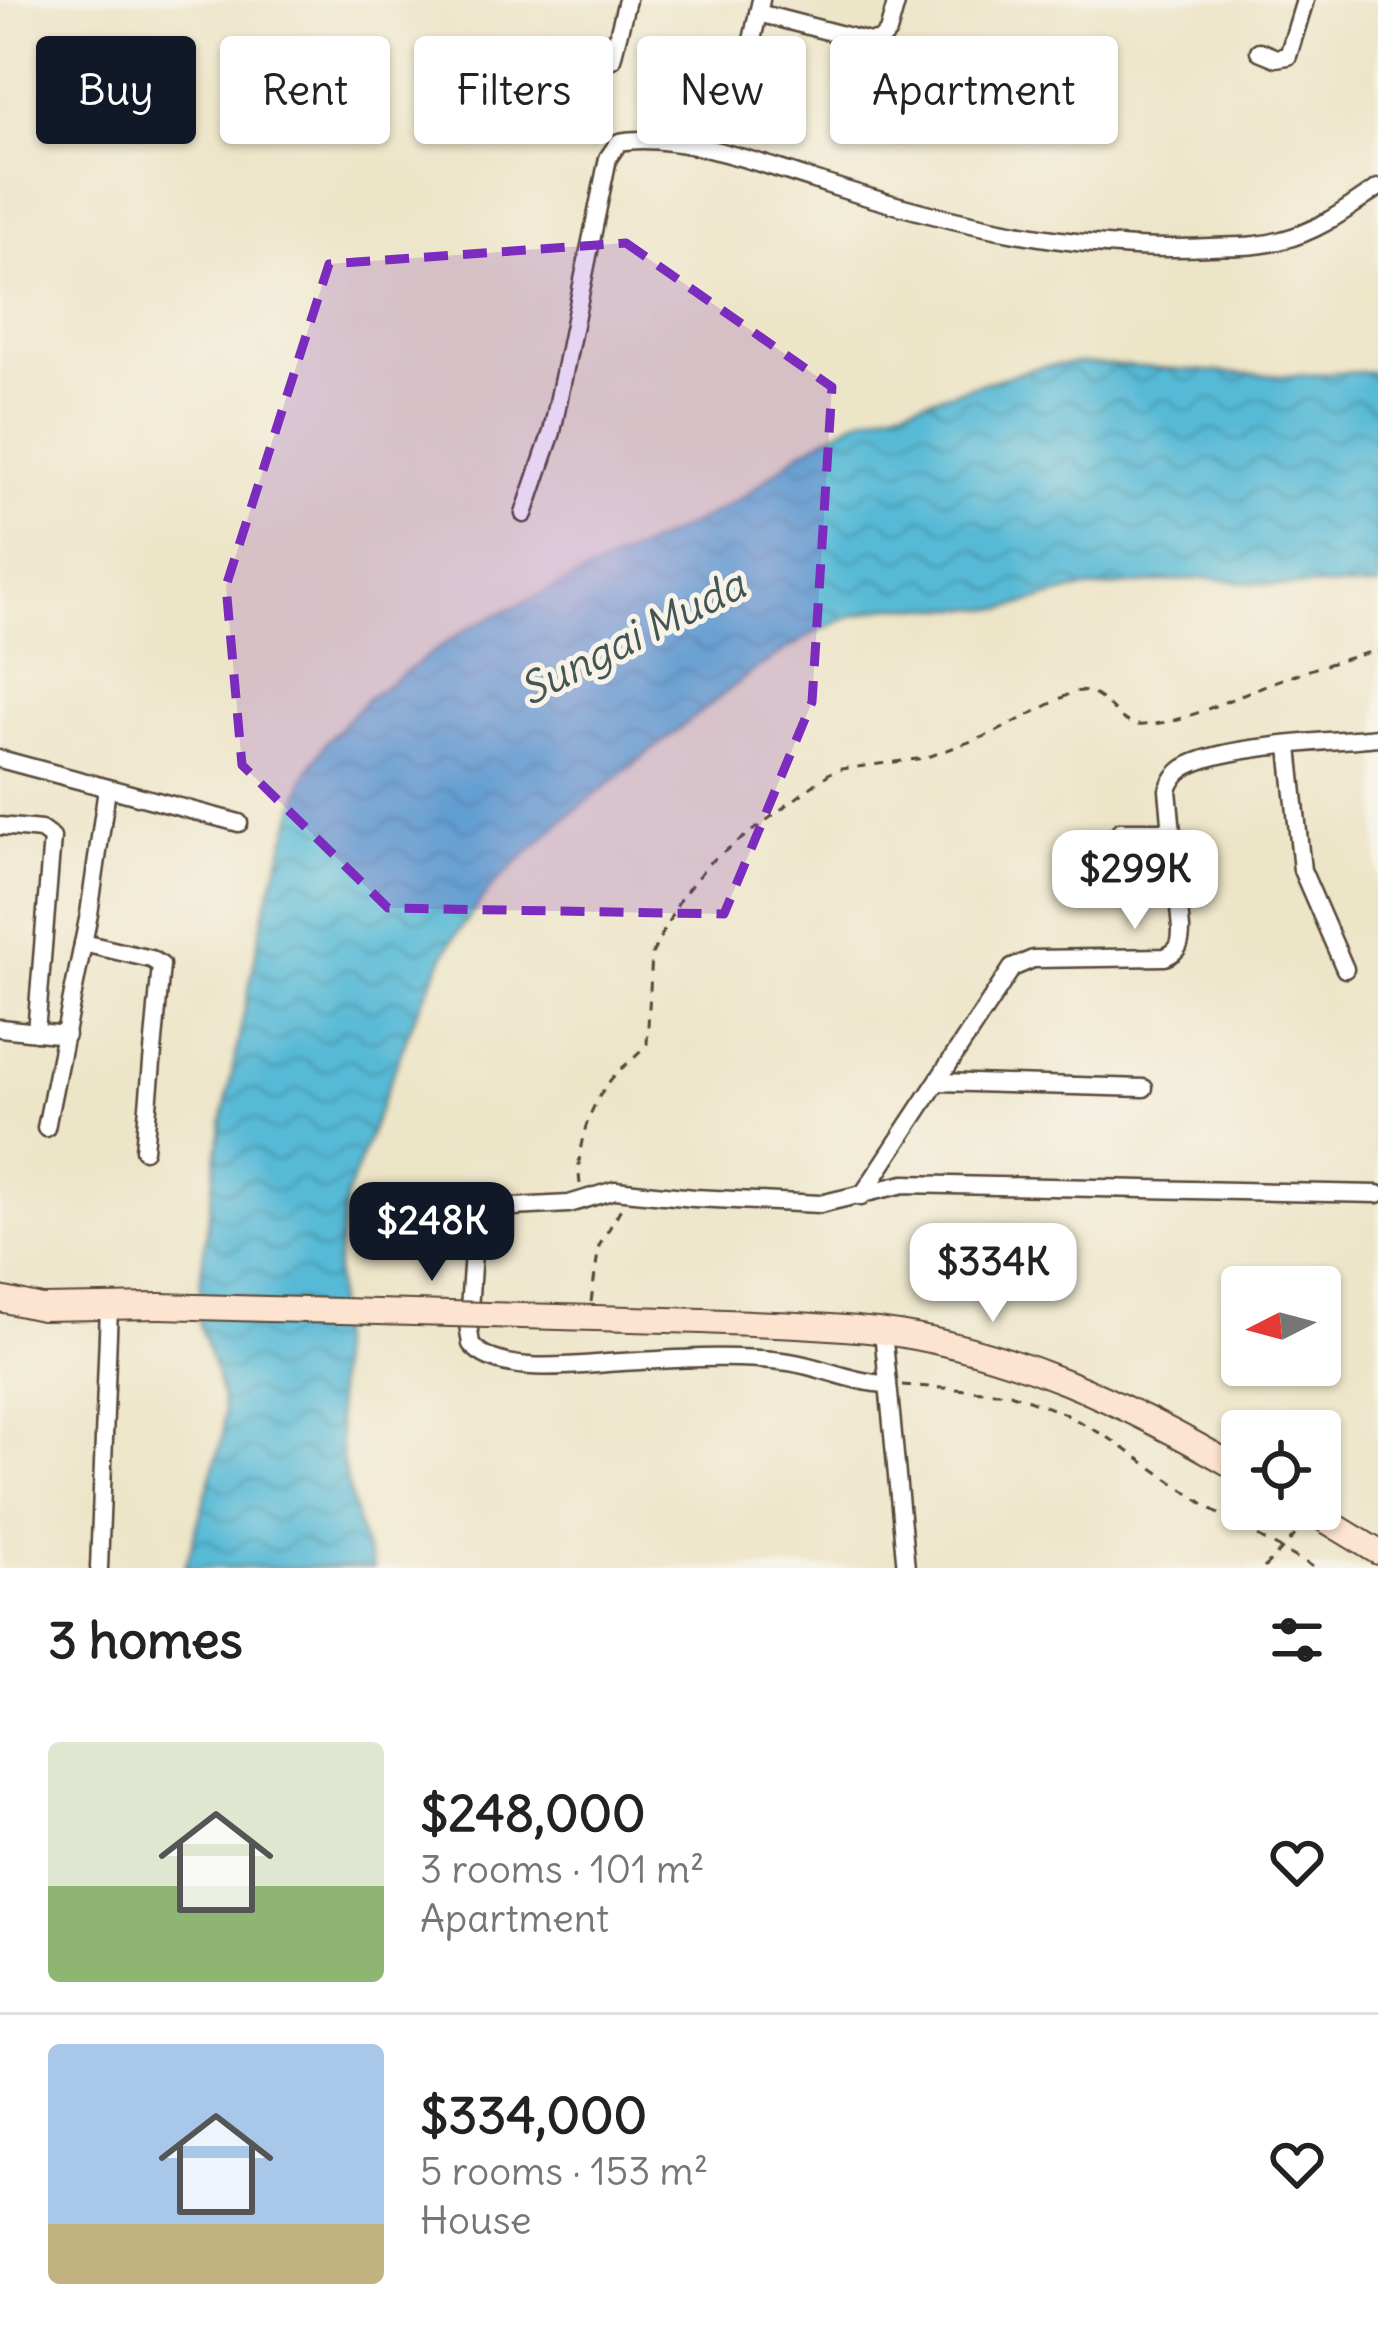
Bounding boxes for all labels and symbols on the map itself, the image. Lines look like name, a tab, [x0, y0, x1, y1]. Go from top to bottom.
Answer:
water label: Sungai Muda	[511, 557, 755, 716]
pin: $299K	[1051, 830, 1219, 932]
pin: $248K	[348, 1182, 516, 1284]
pin: $334K	[909, 1223, 1077, 1325]
north arrow	[1221, 1266, 1341, 1386]

